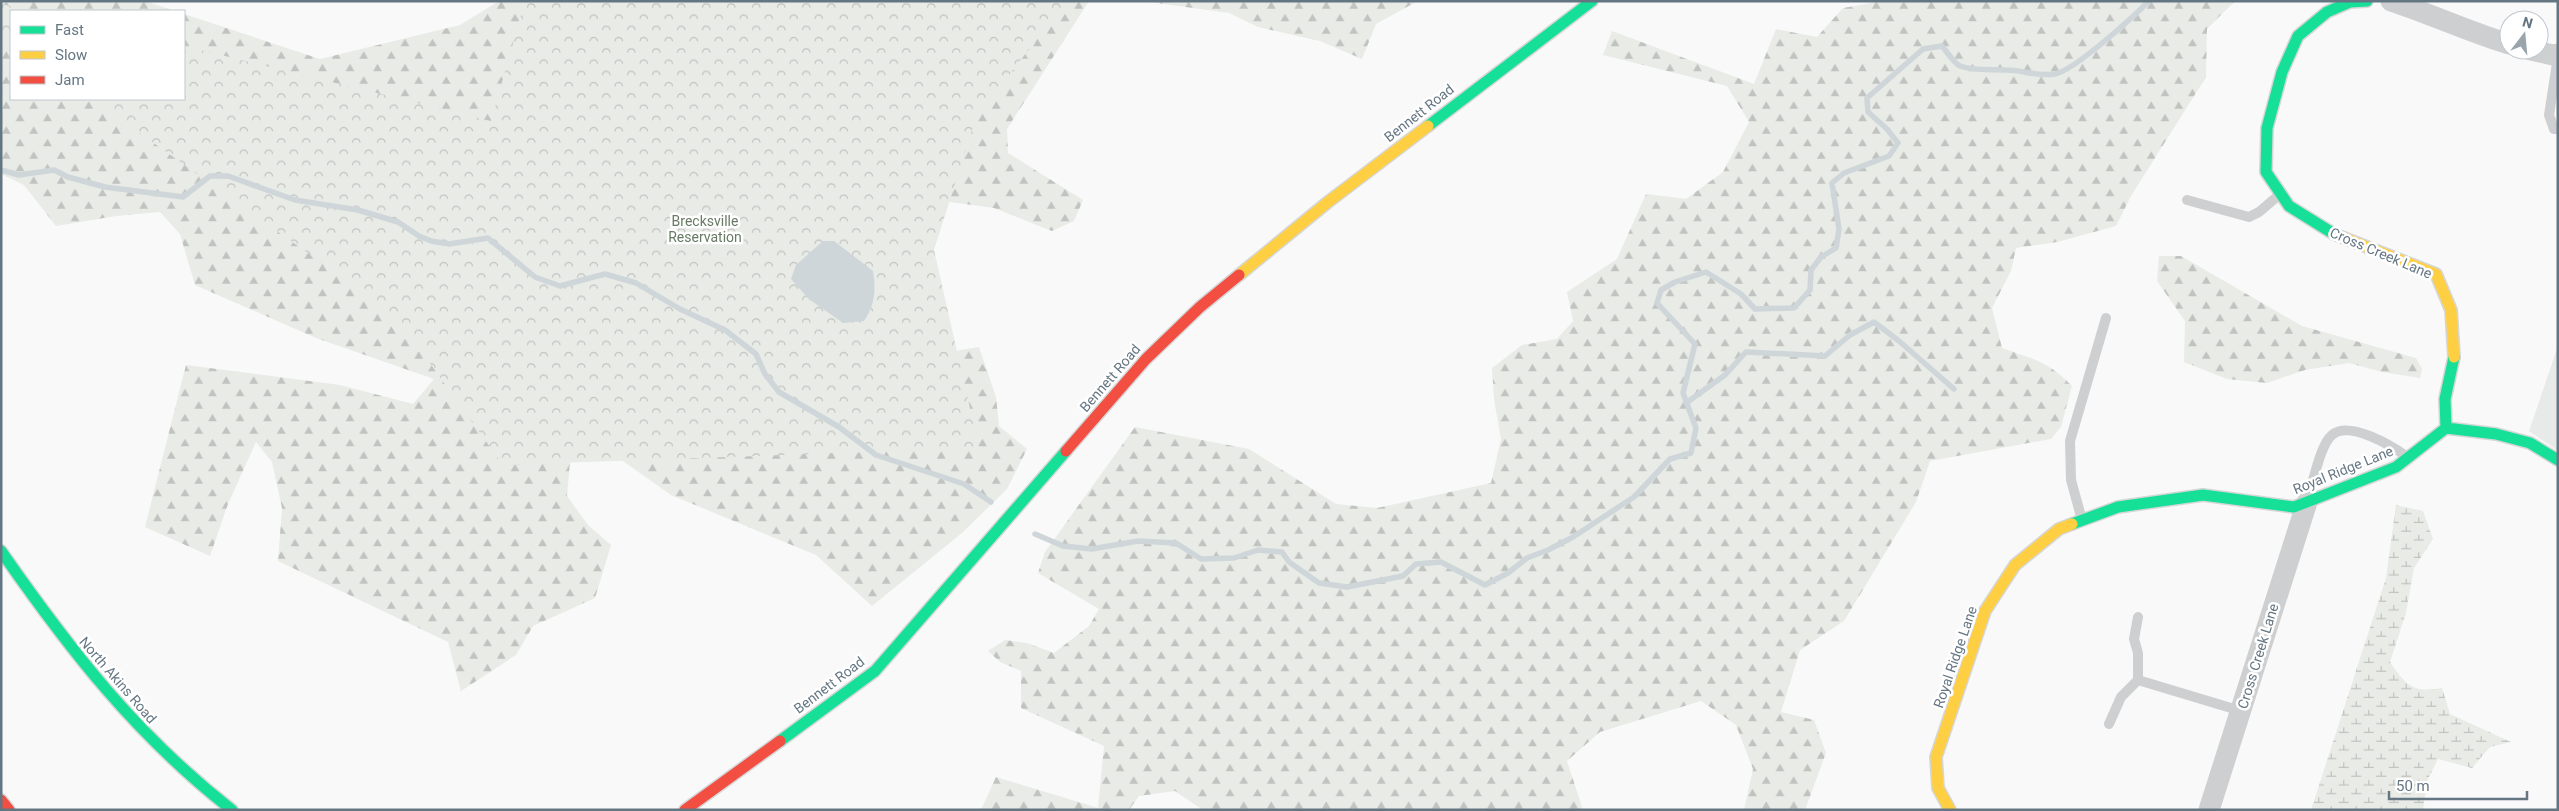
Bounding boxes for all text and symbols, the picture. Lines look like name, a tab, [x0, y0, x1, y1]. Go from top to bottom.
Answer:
legend	[10, 10, 185, 100]
north arrow	[2499, 10, 2549, 60]
text: N	[2521, 13, 2535, 32]
text: Fast	[55, 21, 84, 39]
text: Slow	[55, 46, 87, 64]
text: Jam	[55, 71, 85, 89]
street label: Bennett Road	[1381, 81, 1457, 145]
park label: Brecksville Reservation	[668, 213, 742, 245]
street label: Cross Creek Lane	[2328, 224, 2434, 282]
street label: Bennett Road	[1076, 341, 1144, 415]
street label: Royal Ridge Lane	[2291, 443, 2395, 497]
street label: Cross Creek Lane	[2234, 601, 2282, 711]
street label: Royal Ridge Lane	[1930, 604, 1980, 710]
street label: North Akins Road	[76, 634, 160, 726]
street label: Bennett Road	[791, 653, 867, 717]
scale bar	[2389, 768, 2526, 800]
text: 50 m	[2396, 777, 2430, 795]

